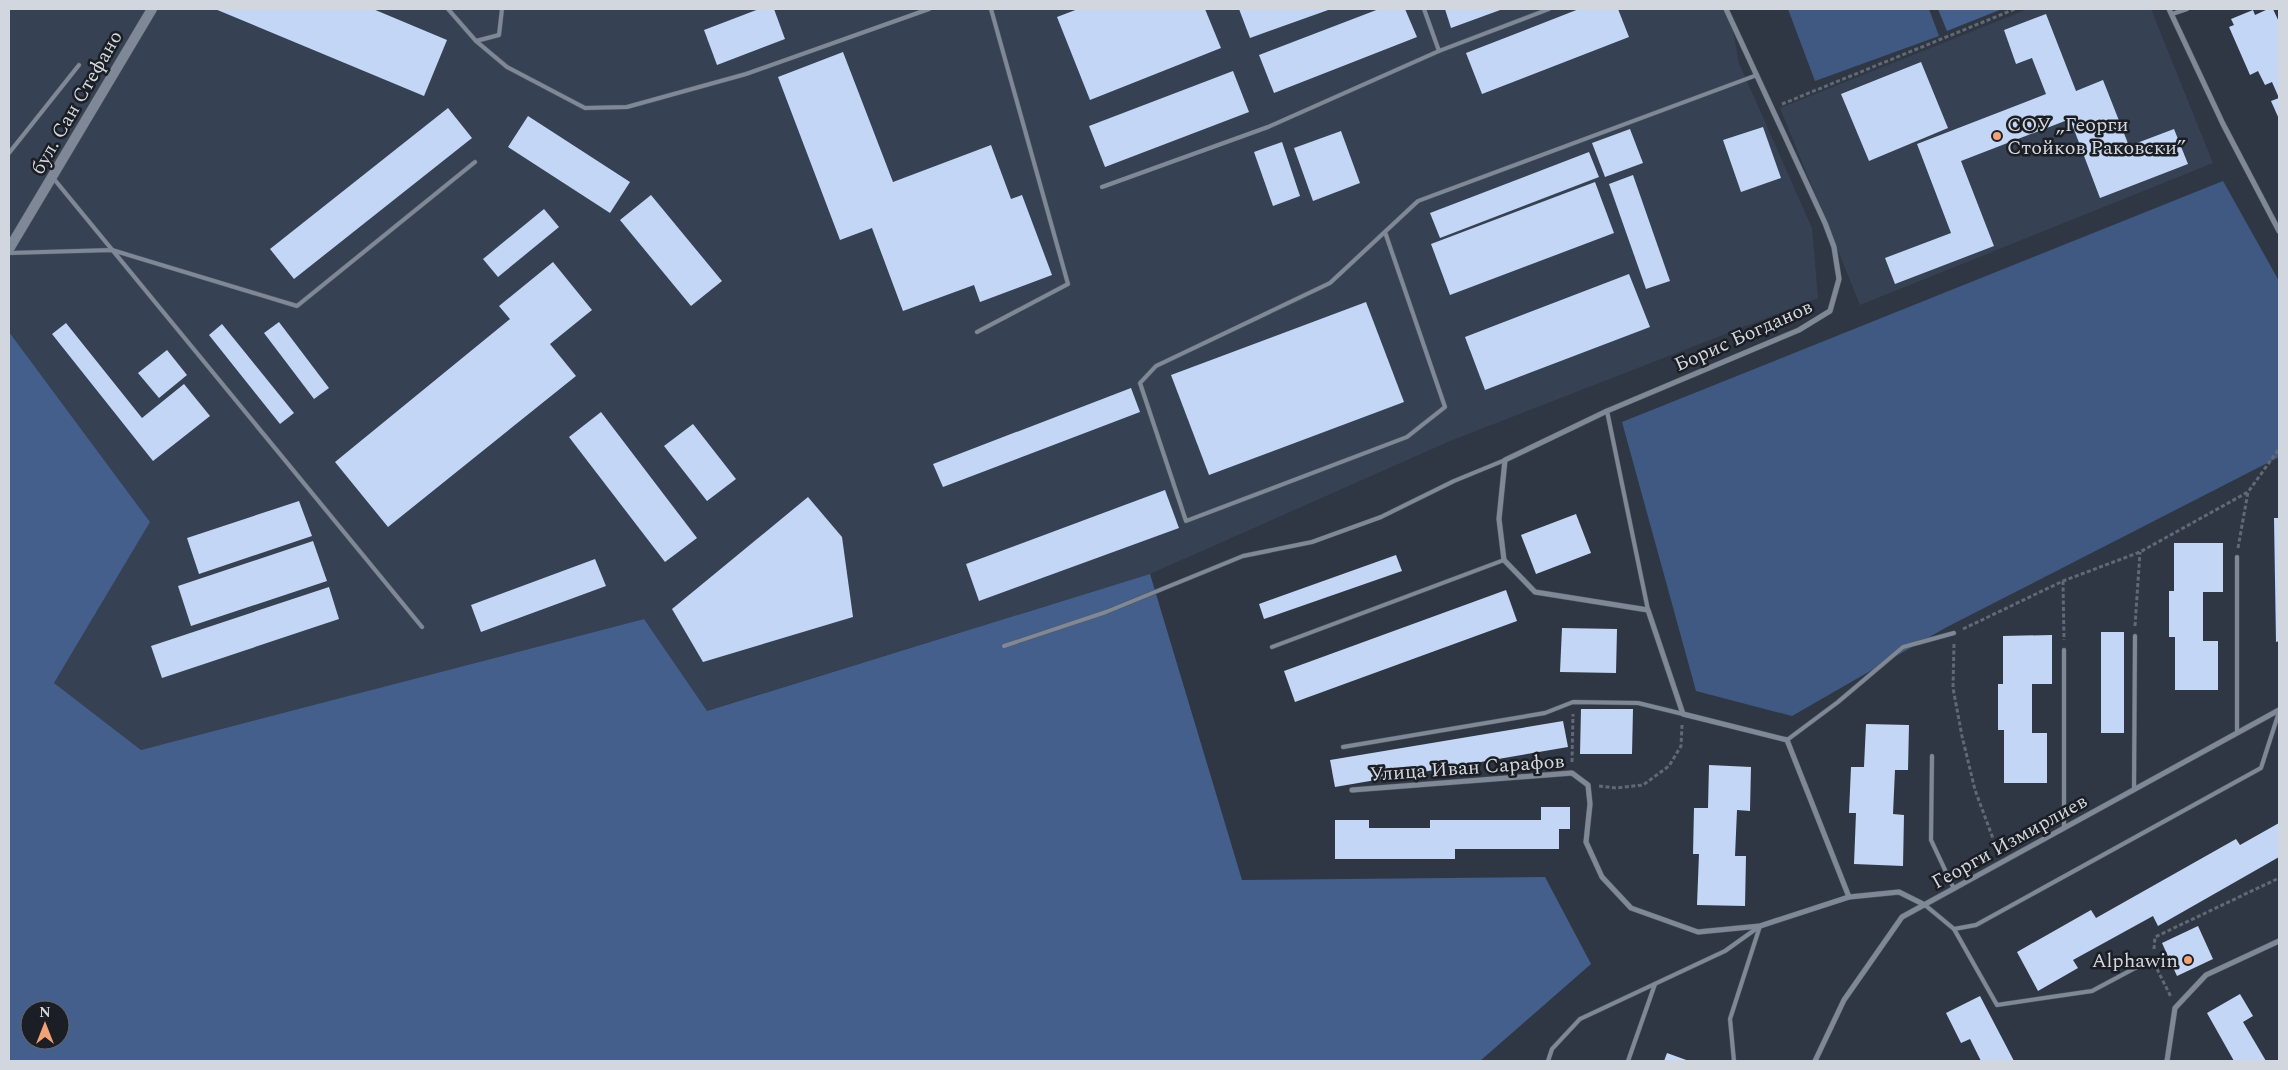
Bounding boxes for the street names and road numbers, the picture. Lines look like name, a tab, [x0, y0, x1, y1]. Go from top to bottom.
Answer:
street label: бул. Сан Стефано	[23, 25, 130, 180]
street label: Борис Богданов	[1669, 292, 1817, 380]
street label: Улица Иван Сарафов	[1369, 746, 1565, 790]
street label: Георги Измирлиев	[1926, 787, 2093, 897]

